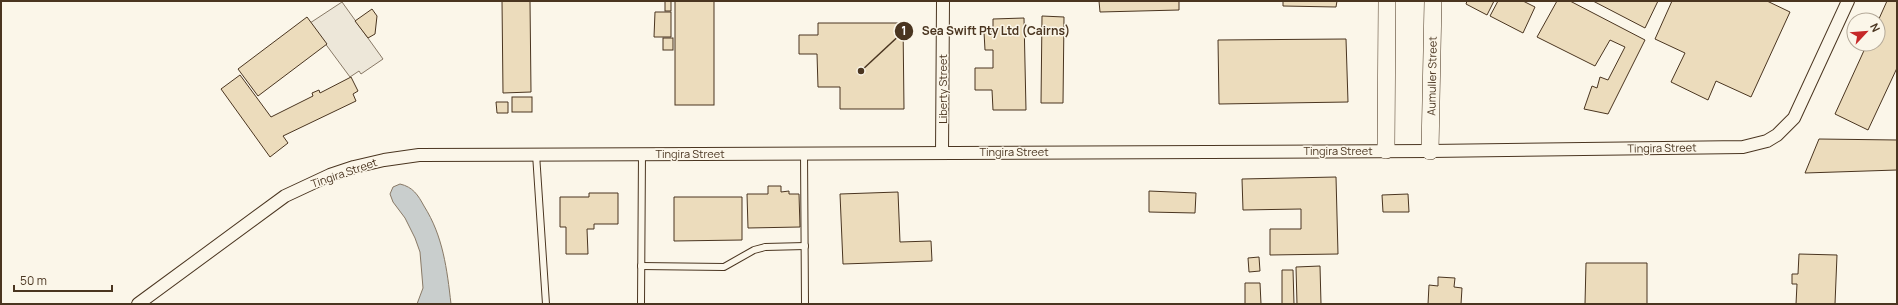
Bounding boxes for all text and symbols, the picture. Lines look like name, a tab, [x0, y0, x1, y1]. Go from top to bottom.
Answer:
north arrow	[1846, 12, 1886, 52]
callout: Sea Swift Pty Ltd (Cairns)	[894, 19, 1078, 43]
text: N	[1867, 21, 1884, 34]
text: 1	[901, 22, 907, 39]
text: Sea Swift Pty Ltd (Cairns)	[922, 22, 1070, 39]
street label: Aumuller Street	[1423, 36, 1440, 116]
street label: Liberty Street	[935, 54, 950, 124]
street label: Tingira Street	[1627, 139, 1697, 156]
street label: Tingira Street	[1303, 143, 1373, 158]
street label: Tingira Street	[979, 144, 1049, 159]
street label: Tingira Street	[655, 146, 725, 161]
street label: Tingira Street	[309, 154, 379, 191]
scale bar	[14, 267, 112, 293]
text: 50 m	[20, 272, 47, 289]

